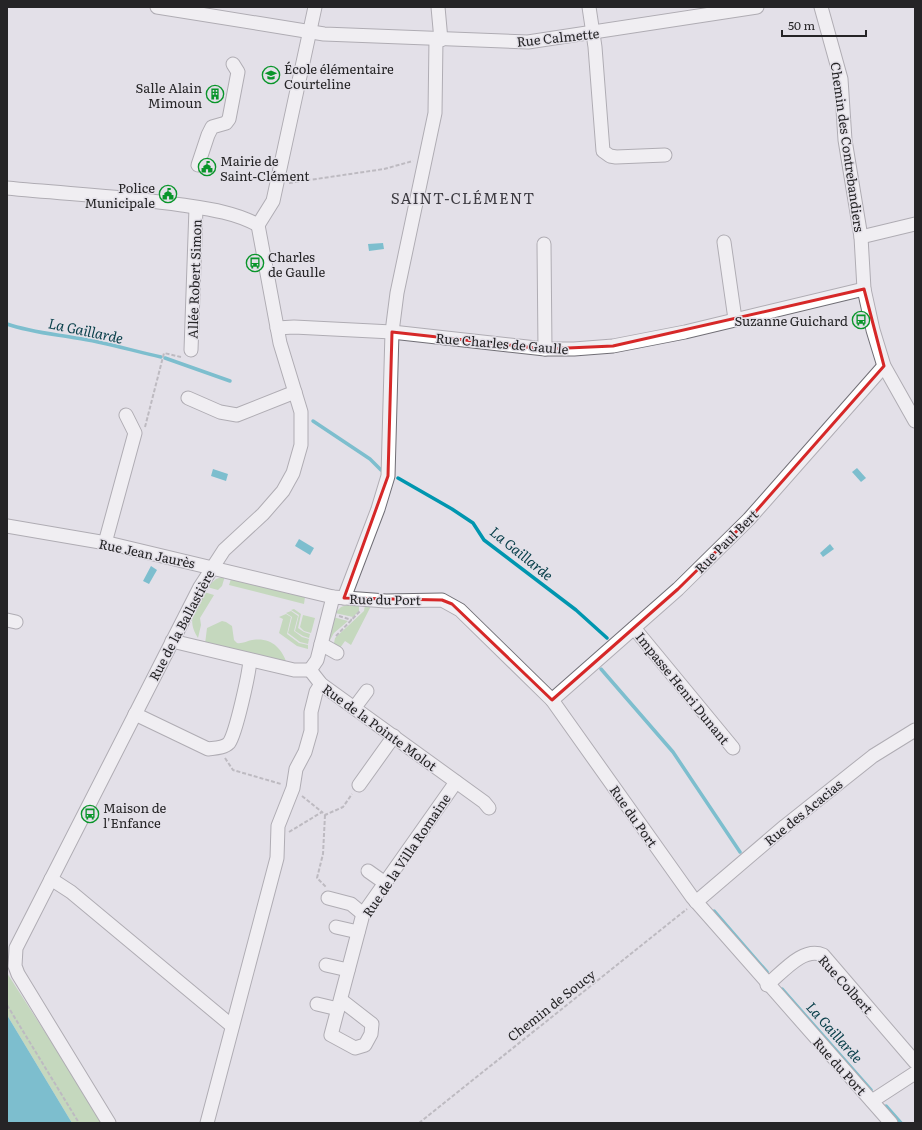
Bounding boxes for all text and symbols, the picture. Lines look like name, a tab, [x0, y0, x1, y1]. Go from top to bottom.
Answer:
scale bar	[782, 12, 866, 38]
text: 50 m	[788, 16, 815, 34]
street label: Rue Calmette	[516, 23, 600, 51]
place label: École élémentaire Courteline	[284, 59, 394, 93]
street label: Chemin des Contrebandiers	[827, 61, 869, 233]
school or university icon: École élémentaire Courteline	[261, 65, 281, 85]
place label: Salle Alain Mimoun	[136, 78, 202, 112]
building icon: Salle Alain Mimoun	[205, 84, 225, 104]
place label: Mairie de Saint-Clément	[220, 151, 310, 185]
public building icon: Mairie de Saint-Clément	[197, 157, 217, 177]
place label: Police Municipale	[85, 178, 155, 212]
public building icon: Police Municipale	[158, 184, 178, 204]
district label: SAINT-CLÉMENT	[391, 186, 535, 209]
street label: Allée Robert Simon	[182, 218, 206, 339]
place label: Charles de Gaulle	[268, 247, 325, 281]
bus stop icon: Charles de Gaulle	[245, 253, 265, 273]
bus stop icon: Suzanne Guichard	[851, 310, 871, 330]
place label: Suzanne Guichard	[734, 311, 848, 330]
water label: La Gaillarde	[47, 312, 126, 348]
street label: Rue Charles de Gaulle	[435, 328, 569, 358]
street label: Rue Paul Bert	[690, 505, 762, 577]
water label: La Gaillarde	[486, 521, 558, 585]
street label: Rue Jean Jaurès	[97, 534, 197, 573]
street label: Rue de la Ballastière	[144, 566, 218, 684]
street label: Rue du Port	[349, 589, 422, 609]
street label: Impasse Henri Dunant	[632, 628, 735, 749]
street label: Rue de la Pointe Molot	[319, 679, 442, 775]
street label: Rue des Acacias	[760, 774, 846, 850]
street label: Rue du Port	[606, 781, 663, 851]
street label: Rue de la Villa Romaine	[357, 789, 455, 921]
place label: Maison de l'Enfance	[103, 798, 167, 832]
bus stop icon: Maison de l'Enfance	[80, 804, 100, 824]
street label: Rue Colbert	[814, 950, 878, 1018]
street label: Chemin de Soucy	[503, 964, 599, 1045]
water label: La Gaillarde	[802, 997, 868, 1067]
street label: Rue du Port	[809, 1033, 872, 1100]

